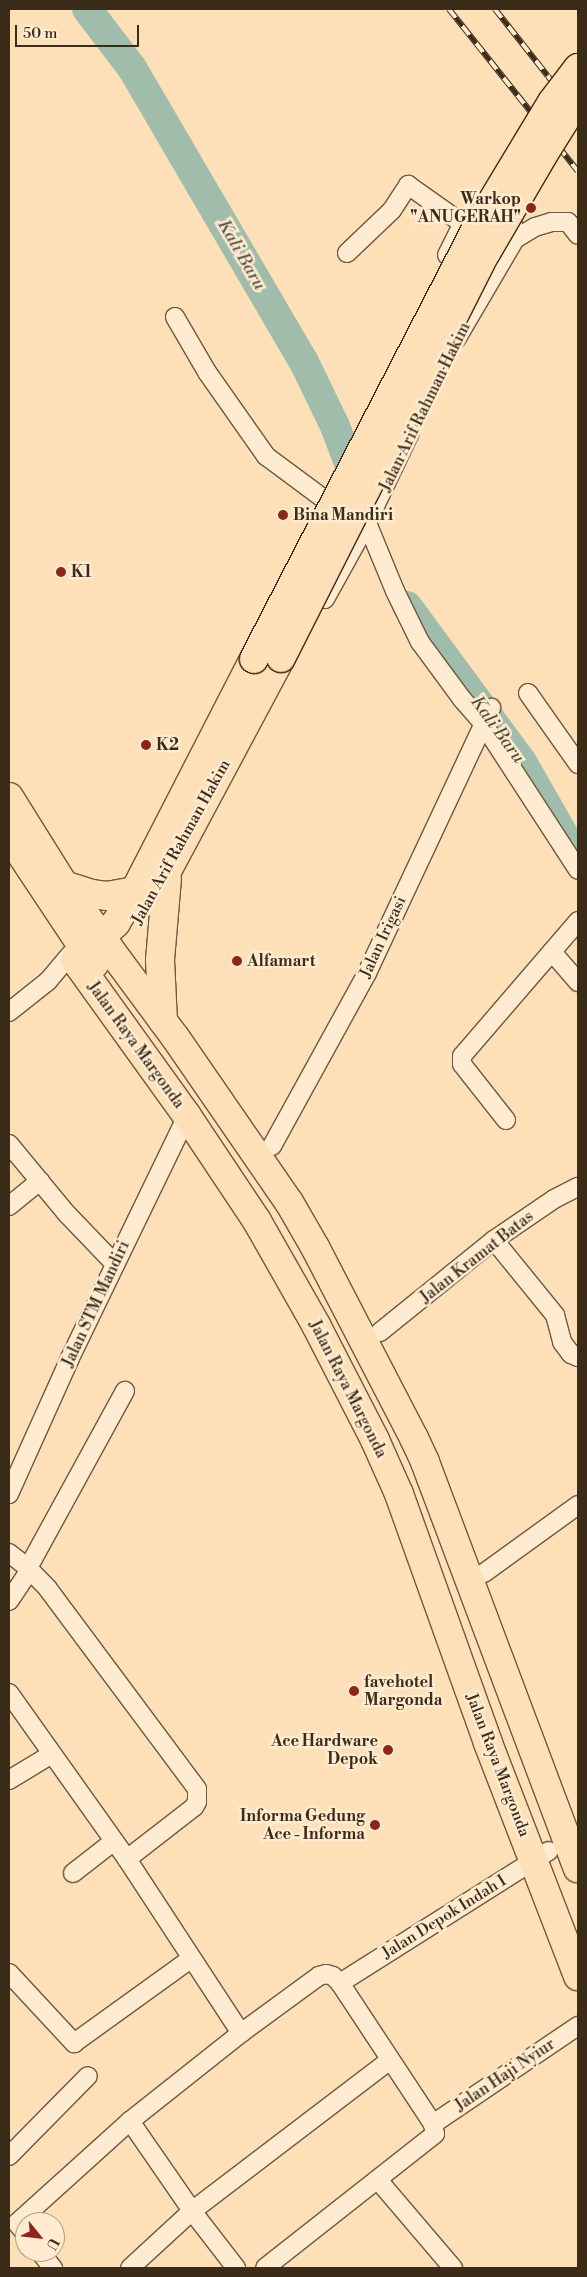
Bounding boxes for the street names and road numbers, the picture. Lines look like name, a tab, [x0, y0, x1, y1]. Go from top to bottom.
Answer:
street label: Jalan Arif Rahman Hakim	[376, 319, 474, 495]
street label: Jalan Arif Rahman Hakim	[128, 756, 234, 928]
street label: Jalan Irigasi	[356, 893, 410, 981]
street label: Jalan Raya Margonda	[84, 978, 188, 1112]
street label: Jalan Kramat Batas	[416, 1207, 538, 1307]
street label: Jalan STM Mandiri	[58, 1238, 134, 1370]
street label: Jalan Raya Margonda	[305, 1317, 391, 1461]
street label: Jalan Raya Margonda	[462, 1691, 534, 1839]
street label: Jalan Depok Indah I	[378, 1871, 510, 1963]
street label: Jalan Haji Nyiur	[452, 2035, 558, 2115]

